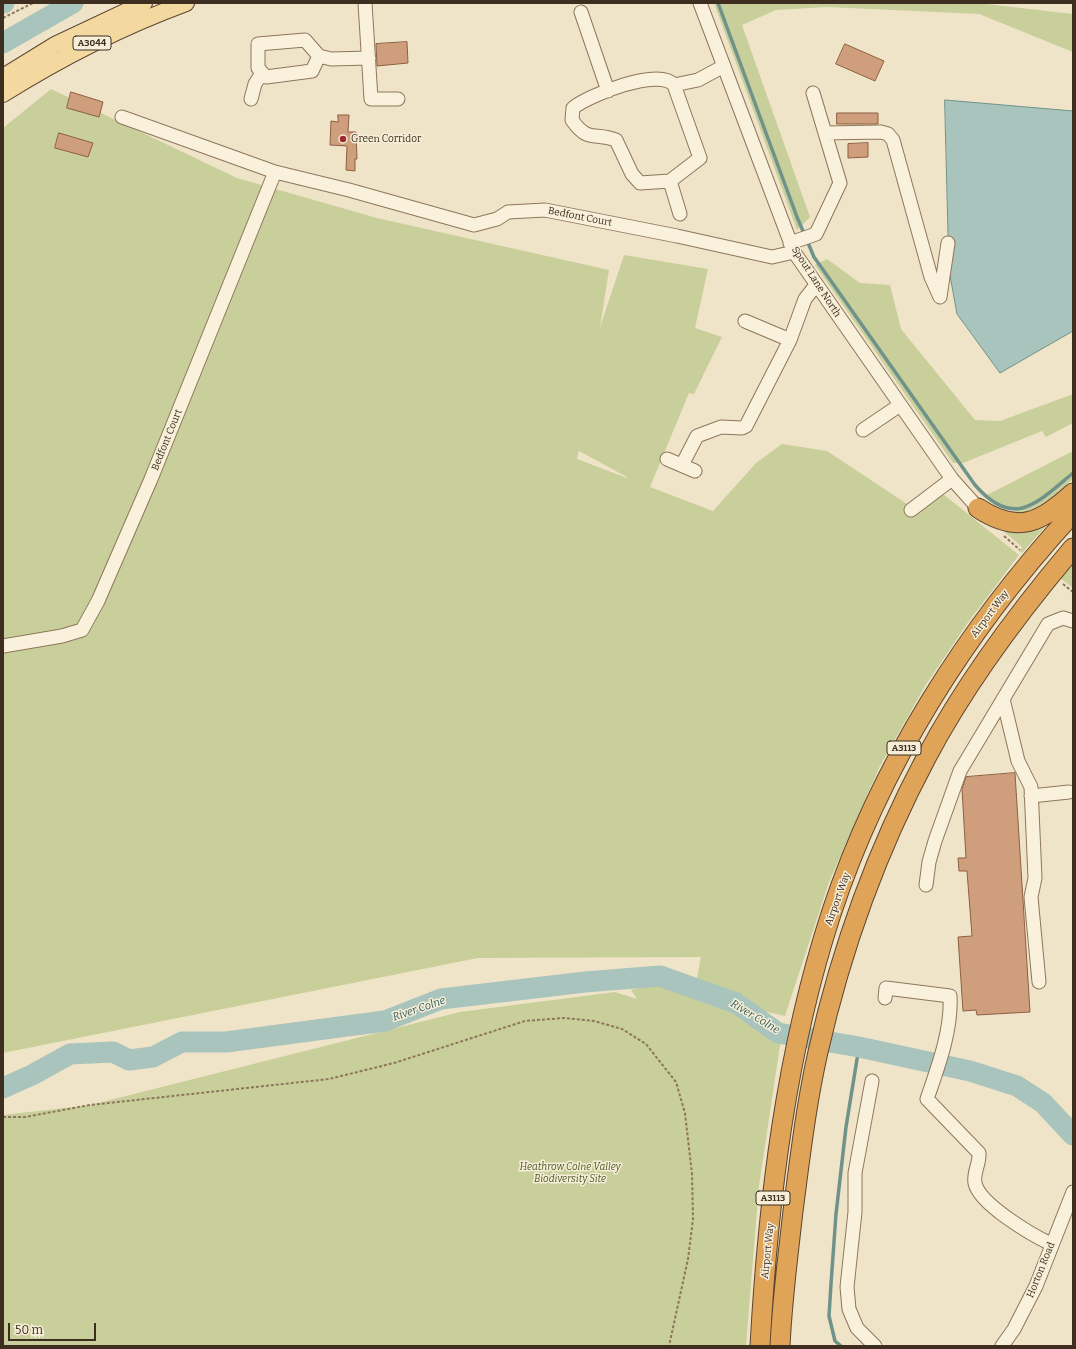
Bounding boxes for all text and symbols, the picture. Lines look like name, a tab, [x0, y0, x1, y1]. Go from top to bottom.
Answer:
road number: A3044	[73, 36, 111, 50]
place label: Green Corridor	[351, 133, 421, 145]
marker: Green Corridor	[338, 134, 348, 144]
street label: Bedfont Court	[547, 205, 613, 229]
street label: Spout Lane North	[789, 245, 843, 319]
street label: Bedfont Court	[149, 408, 185, 472]
street label: Airport Way	[968, 588, 1012, 640]
road number: A3113	[887, 741, 921, 755]
street label: Airport Way	[823, 871, 853, 927]
water label: River Colne	[391, 994, 447, 1024]
water label: River Colne	[728, 997, 782, 1037]
park label: Heathrow Colne Valley Biodiversity Site	[519, 1161, 621, 1184]
road number: A3113	[756, 1191, 790, 1205]
street label: Airport Way	[759, 1223, 777, 1279]
street label: Horton Road	[1024, 1240, 1058, 1300]
scale bar	[10, 1315, 98, 1341]
text: 50 m	[15, 1323, 43, 1337]

